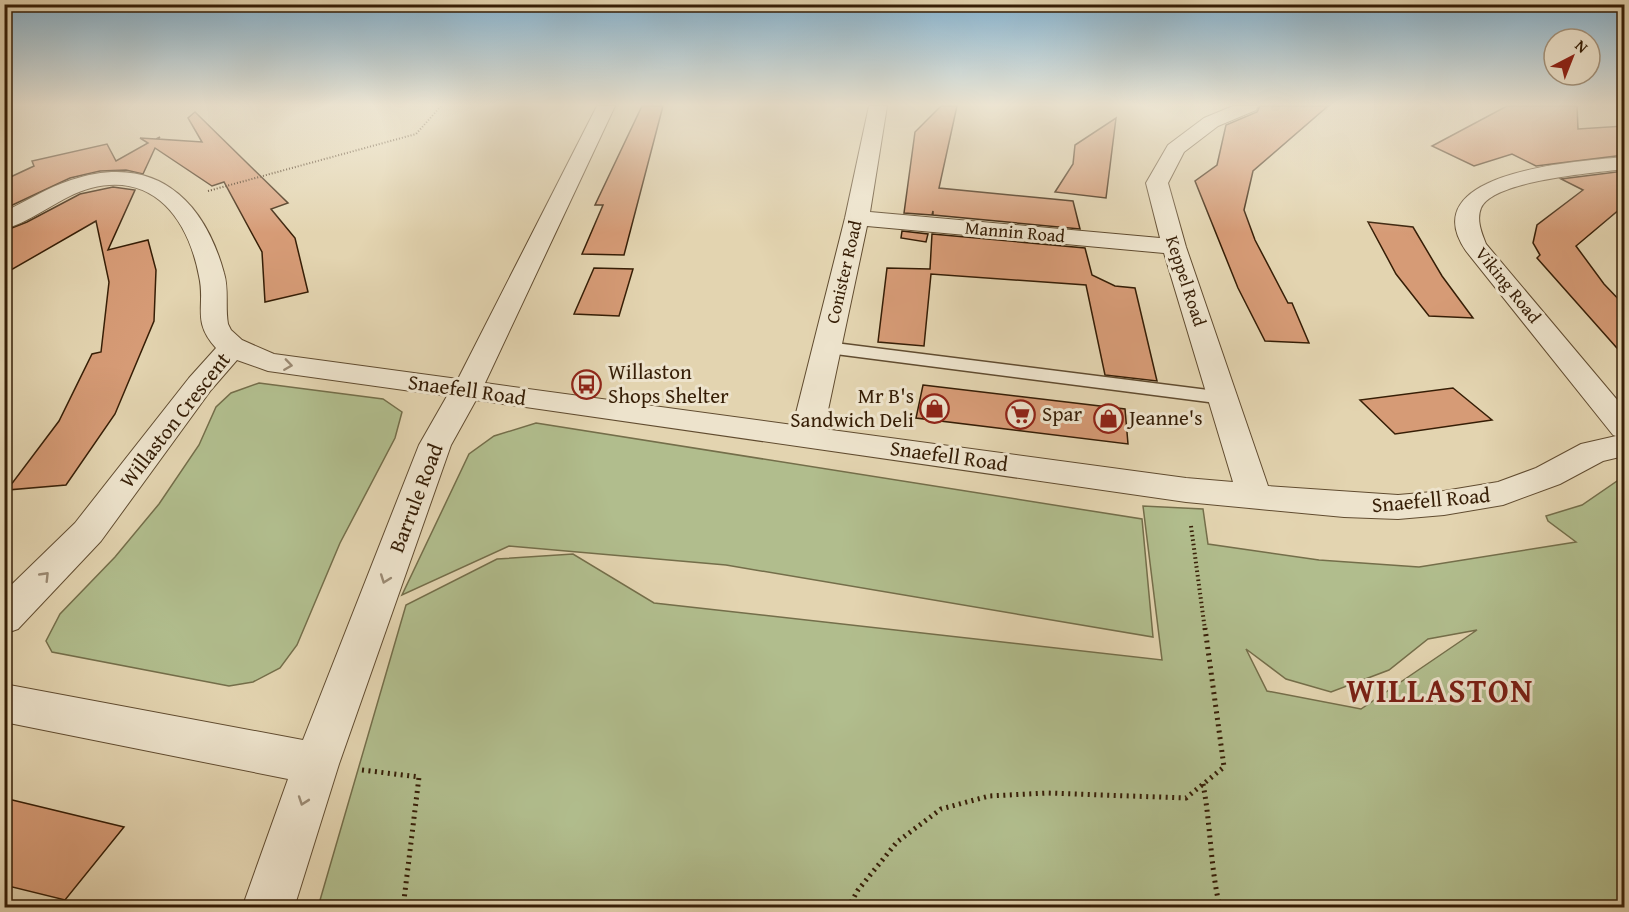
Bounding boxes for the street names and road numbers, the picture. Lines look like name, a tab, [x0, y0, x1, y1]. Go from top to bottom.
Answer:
street label: Mannin Road	[964, 214, 1067, 249]
street label: Conister Road	[819, 217, 869, 326]
street label: Keppel Road	[1159, 232, 1214, 330]
street label: Viking Road	[1469, 241, 1548, 329]
street label: Willaston Crescent	[112, 345, 238, 494]
street label: Snaefell Road	[406, 366, 529, 413]
street label: Snaefell Road	[888, 432, 1011, 479]
street label: Barrule Road	[380, 438, 451, 557]
street label: Snaefell Road	[1370, 479, 1492, 520]

